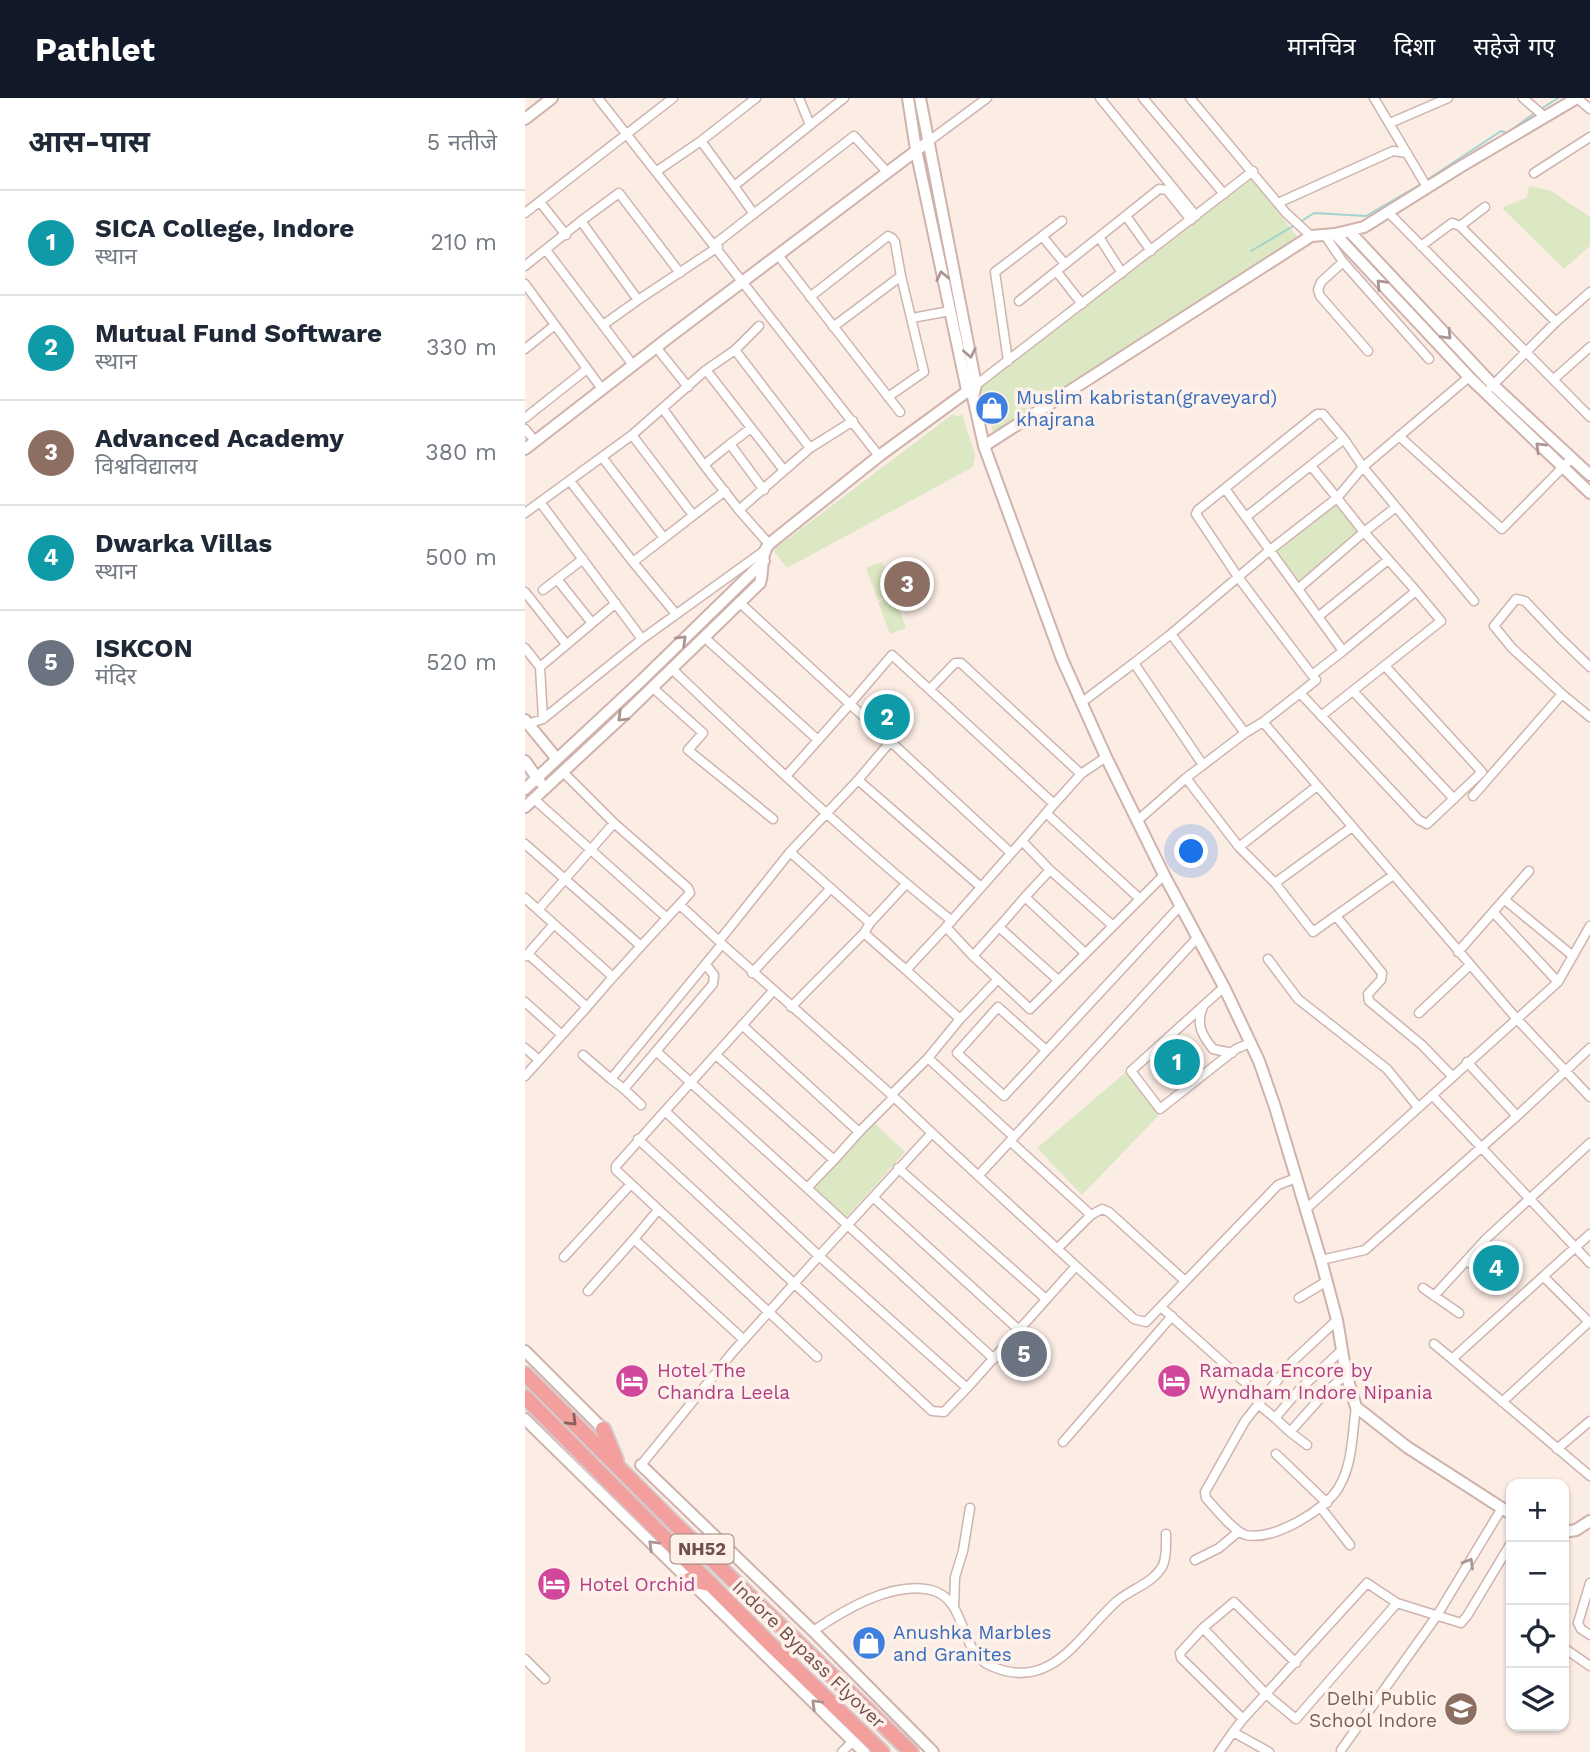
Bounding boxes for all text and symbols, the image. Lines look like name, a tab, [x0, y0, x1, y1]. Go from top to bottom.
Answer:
text: Pathlet	[35, 30, 155, 69]
text: मानचित्र	[1287, 33, 1356, 61]
text: दिशा	[1394, 33, 1435, 61]
text: सहेजे गए	[1473, 33, 1555, 61]
text: आस-पास	[28, 124, 150, 159]
text: 5 नतीजे	[427, 129, 497, 156]
text: SICA College, Indore	[95, 213, 354, 243]
text: 1	[46, 229, 56, 256]
text: 210 m	[431, 229, 497, 256]
text: स्थान	[95, 243, 137, 270]
one-way arrow	[936, 270, 951, 282]
one-way arrow	[1377, 279, 1390, 292]
text: Mutual Fund Software	[95, 318, 382, 348]
one-way arrow	[1438, 327, 1451, 340]
text: 2	[44, 334, 58, 361]
text: 330 m	[426, 334, 497, 361]
one-way arrow	[962, 347, 977, 358]
text: स्थान	[95, 348, 137, 375]
place label: Muslim kabristan(graveyard) khajrana	[1016, 386, 1277, 431]
shop icon: Muslim kabristan(graveyard) khajrana	[973, 389, 1011, 427]
text: Advanced Academy	[95, 423, 344, 453]
text: 3	[44, 439, 58, 466]
text: 380 m	[425, 439, 497, 466]
one-way arrow	[1536, 442, 1549, 455]
text: विश्वविद्यालय	[95, 453, 198, 480]
text: Dwarka Villas	[95, 528, 272, 558]
text: 4	[44, 544, 58, 571]
text: 500 m	[425, 544, 497, 571]
text: स्थान	[95, 558, 137, 585]
pin: 3	[884, 558, 930, 610]
text: ISKCON	[95, 633, 193, 663]
one-way arrow	[674, 636, 687, 649]
text: 5	[44, 649, 58, 676]
text: 520 m	[426, 649, 497, 676]
text: मंदिर	[95, 663, 136, 690]
pin: 2	[864, 691, 910, 743]
one-way arrow	[617, 708, 630, 721]
your location	[1174, 834, 1208, 868]
pin: 1	[1154, 1036, 1200, 1088]
pin: 4	[1473, 1242, 1519, 1294]
pin: 5	[1001, 1328, 1047, 1380]
place label: Hotel The Chandra Leela	[657, 1359, 790, 1404]
place label: Ramada Encore by Wyndham Indore Nipania	[1199, 1359, 1433, 1404]
hotel icon: Hotel The Chandra Leela	[613, 1362, 651, 1400]
hotel icon: Ramada Encore by Wyndham Indore Nipania	[1155, 1362, 1193, 1400]
one-way arrow	[564, 1413, 576, 1425]
map controls	[1506, 1479, 1569, 1731]
button: +	[1506, 1479, 1569, 1542]
road number: NH52	[671, 1534, 733, 1564]
one-way arrow	[649, 1541, 661, 1553]
button: −	[1506, 1542, 1569, 1605]
one-way arrow	[1461, 1557, 1474, 1570]
hotel icon: Hotel Orchid	[535, 1565, 573, 1603]
place label: Hotel Orchid	[579, 1573, 696, 1596]
street label: Indore Bypass Flyover	[727, 1575, 890, 1734]
button: locate	[1506, 1605, 1569, 1668]
place label: Anushka Marbles and Granites	[893, 1621, 1052, 1666]
shop icon: Anushka Marbles and Granites	[850, 1624, 888, 1662]
button: layers	[1506, 1668, 1569, 1731]
place label: Delhi Public School Indore	[1309, 1687, 1437, 1732]
school or university icon: Delhi Public School Indore	[1442, 1690, 1480, 1728]
one-way arrow	[811, 1700, 824, 1713]

